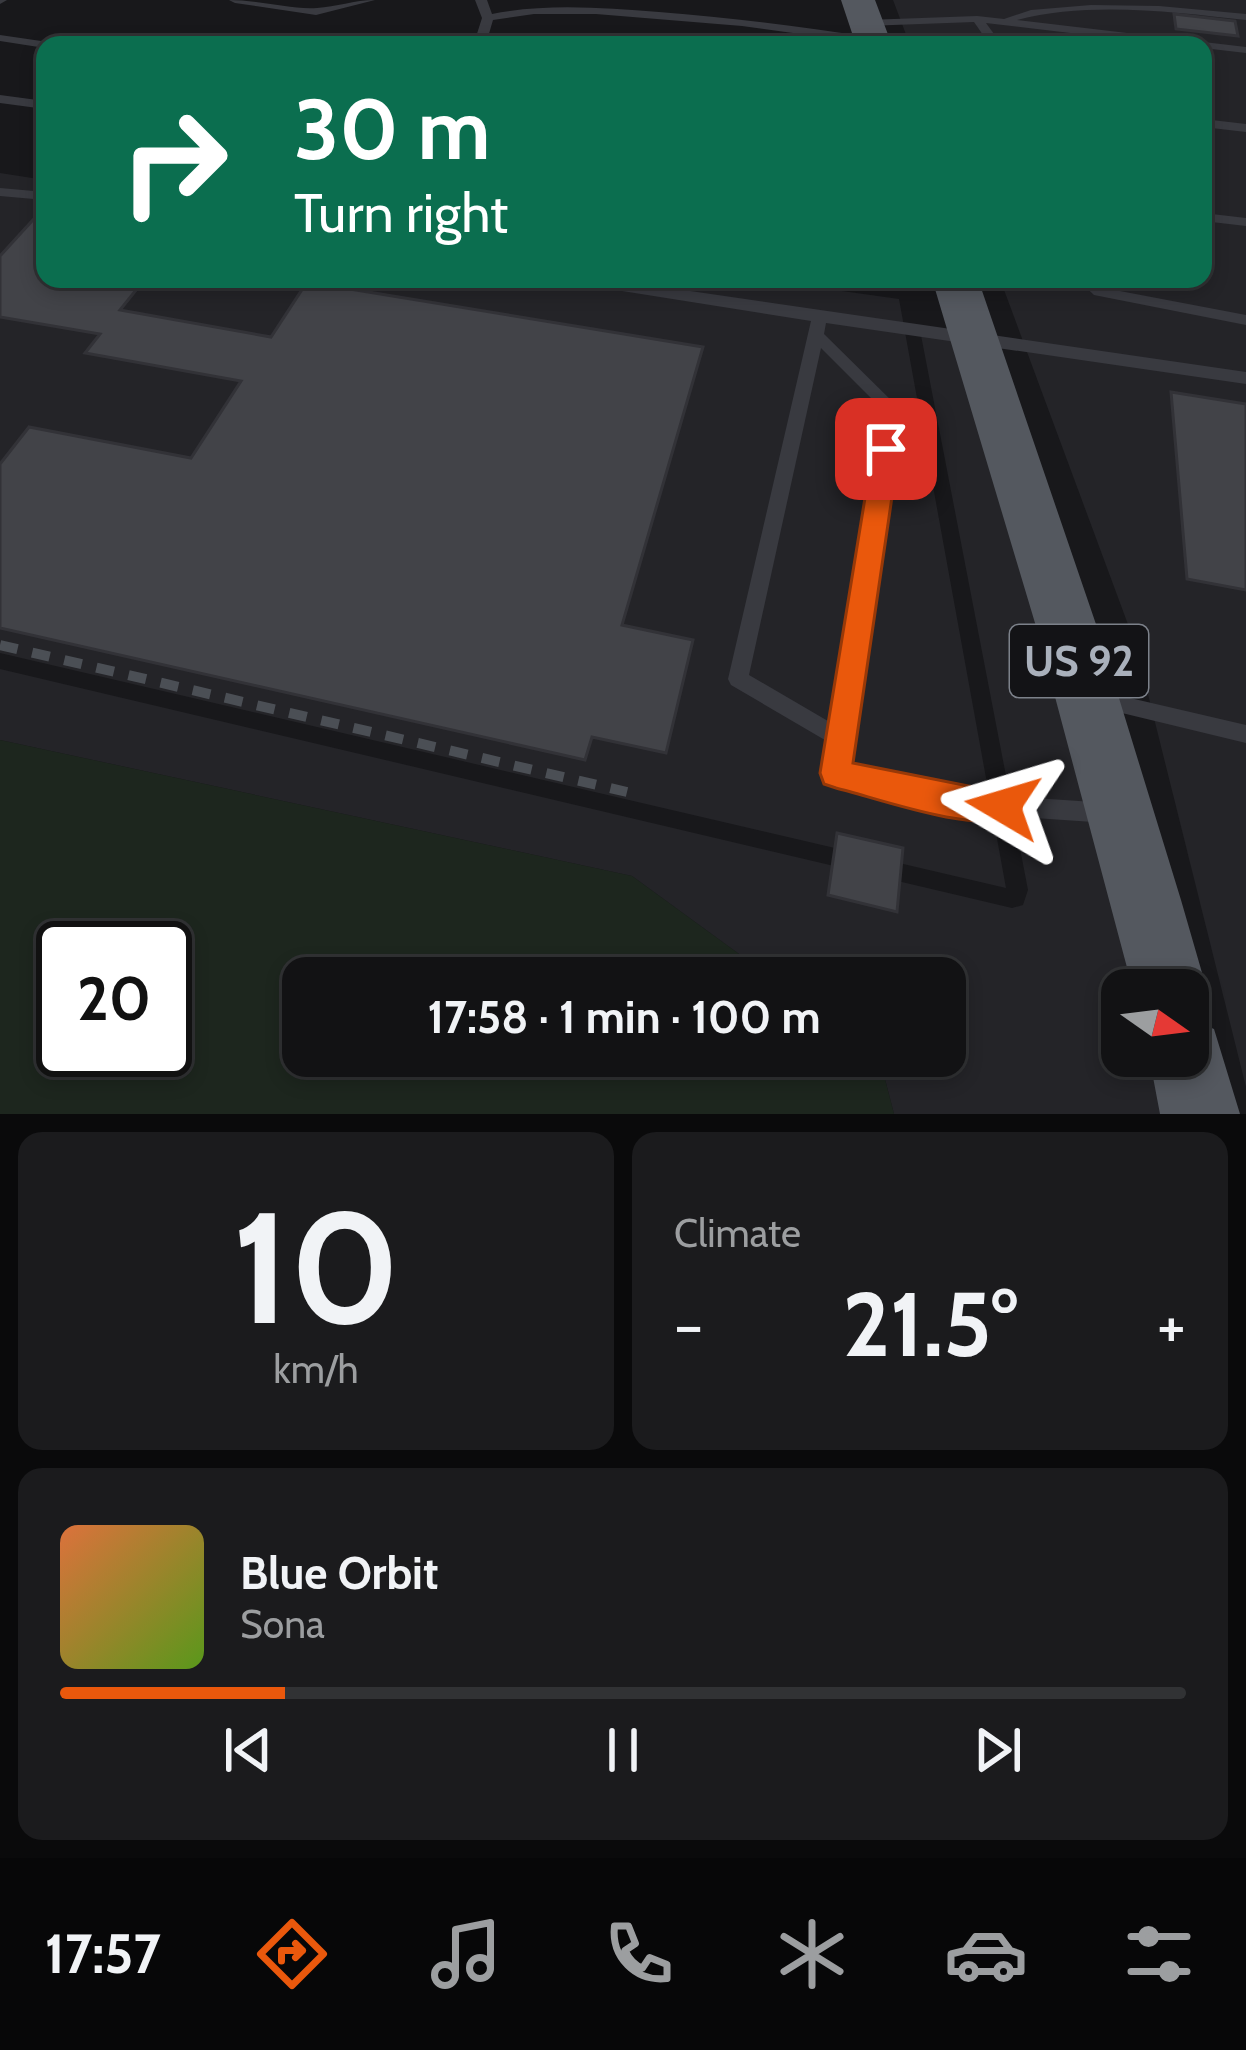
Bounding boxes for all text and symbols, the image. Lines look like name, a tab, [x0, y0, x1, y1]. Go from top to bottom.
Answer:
text: 30 m	[294, 78, 490, 180]
icon: right	[96, 84, 252, 240]
text: Turn right	[294, 180, 508, 246]
pin	[835, 398, 937, 500]
icon: arrive	[853, 416, 919, 482]
road number: US 92	[1010, 625, 1148, 697]
position arrow	[940, 743, 1066, 869]
speed limit sign: 20	[36, 921, 192, 1077]
north arrow	[1101, 969, 1209, 1077]
map controls	[1101, 969, 1209, 1077]
text: 17:58 · 1 min · 100 m	[427, 990, 821, 1044]
text: 10	[232, 1172, 400, 1362]
text: Climate	[674, 1209, 801, 1257]
text: 21.5°	[842, 1269, 1018, 1379]
text: −	[674, 1284, 703, 1365]
text: +	[1157, 1284, 1186, 1365]
text: km/h	[273, 1345, 359, 1393]
text: Blue Orbit	[240, 1546, 438, 1600]
text: Sona	[240, 1600, 325, 1648]
icon: previous	[215, 1717, 281, 1783]
icon: pause	[590, 1717, 656, 1783]
icon: next	[965, 1717, 1031, 1783]
icon: directions	[250, 1912, 334, 1996]
icon: music	[424, 1912, 508, 1996]
icon: phone	[597, 1912, 681, 1996]
icon: climate	[770, 1912, 854, 1996]
icon: car	[944, 1912, 1028, 1996]
icon: filters	[1117, 1912, 1201, 1996]
text: 17:57	[45, 1921, 161, 1987]

